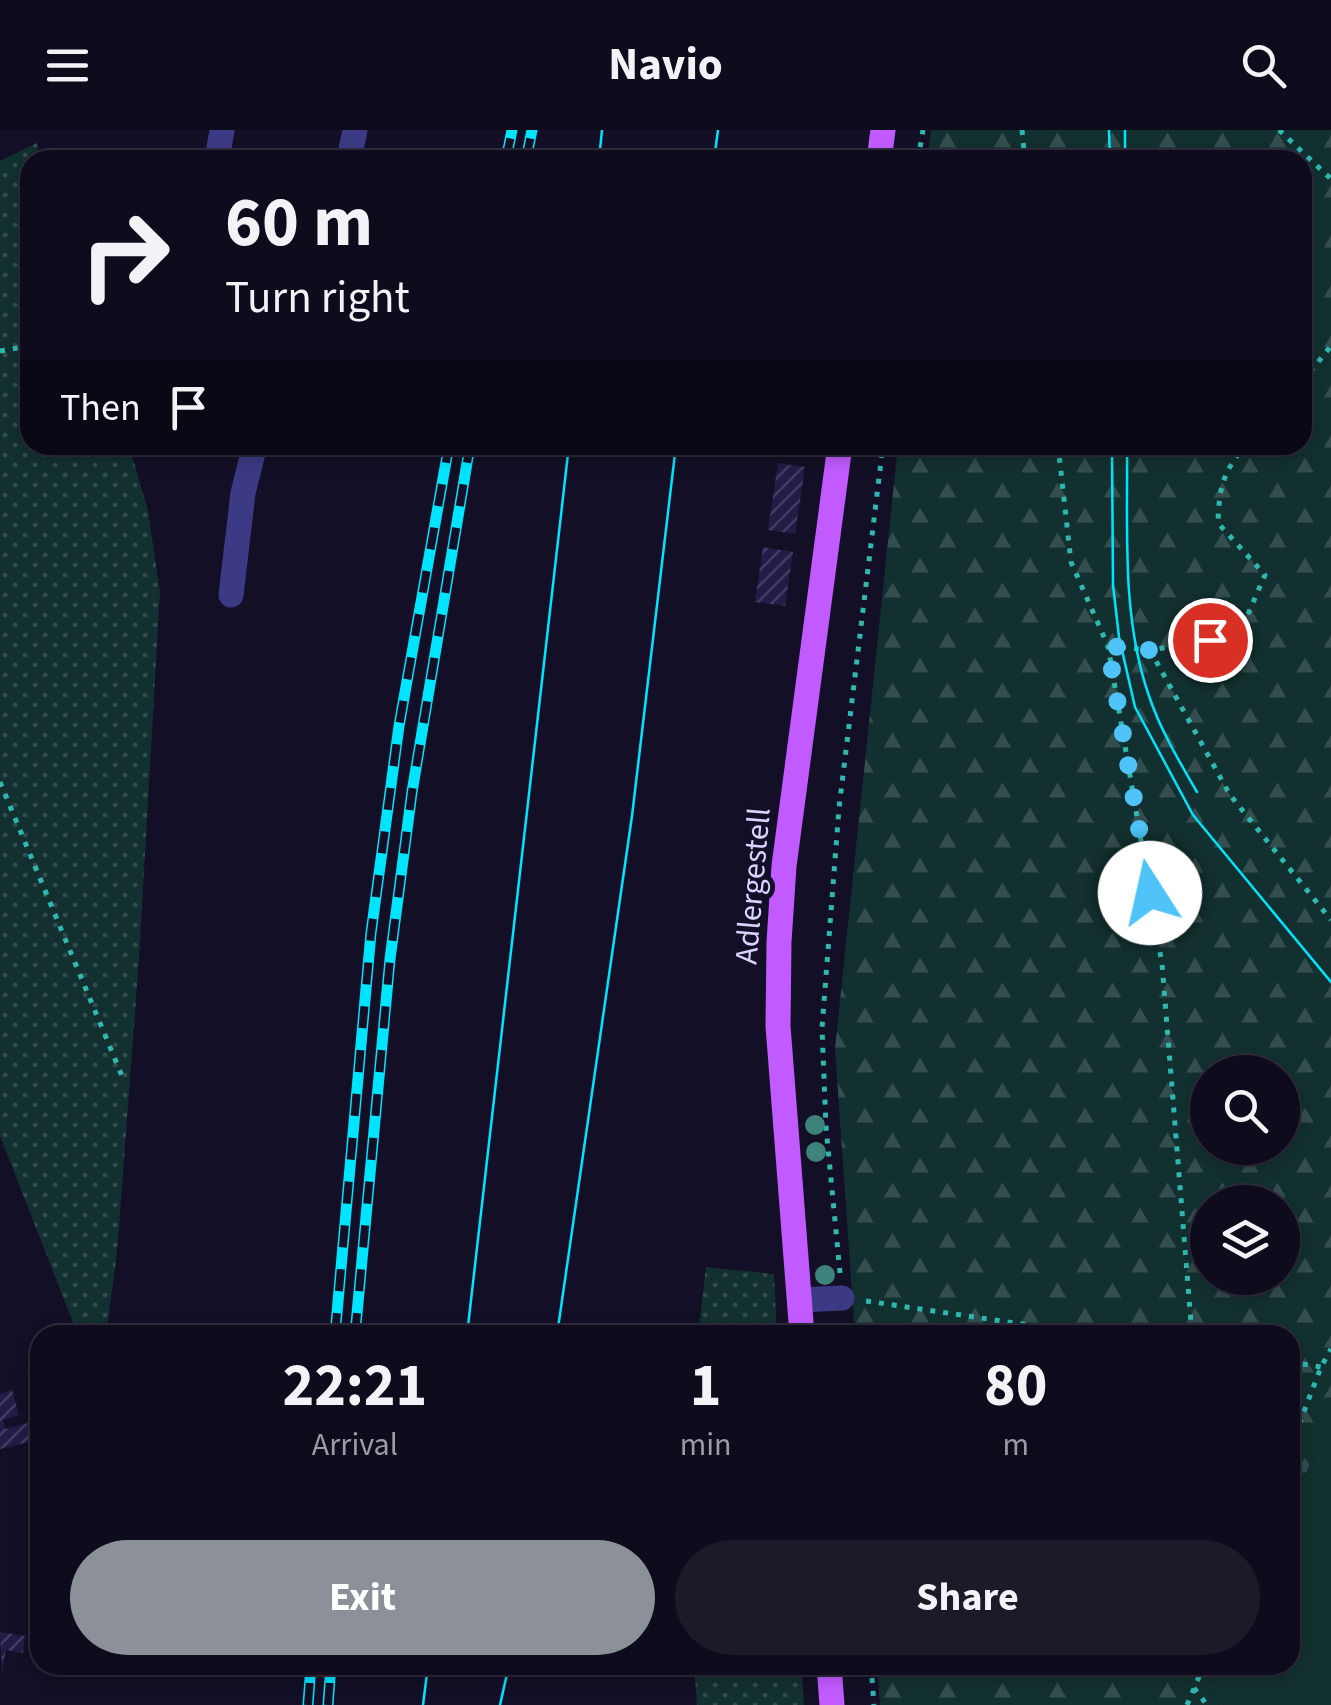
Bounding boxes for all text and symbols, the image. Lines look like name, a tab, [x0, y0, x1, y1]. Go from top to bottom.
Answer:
text: Navio	[608, 33, 723, 97]
icon: menu	[40, 38, 95, 93]
icon: search	[1236, 38, 1291, 93]
text: 60 m	[225, 173, 373, 273]
icon: right	[60, 190, 190, 320]
text: Turn right	[225, 266, 410, 330]
icon: arrive	[161, 380, 216, 435]
text: Then	[60, 381, 141, 435]
pin	[1168, 598, 1253, 683]
icon: arrive	[1183, 613, 1238, 668]
street label: Adlergestell	[723, 806, 783, 966]
position arrow	[1098, 841, 1202, 945]
map controls	[1190, 1055, 1300, 1295]
button: search	[1190, 1055, 1300, 1165]
button: layers	[1190, 1185, 1300, 1295]
text: 22:21	[282, 1344, 427, 1429]
text: 1	[690, 1344, 722, 1429]
text: 80	[984, 1344, 1047, 1429]
text: Arrival	[312, 1422, 398, 1468]
text: min	[680, 1422, 732, 1468]
text: m	[1003, 1422, 1029, 1468]
button: Exit	[70, 1540, 655, 1655]
button: Share	[675, 1540, 1260, 1655]

